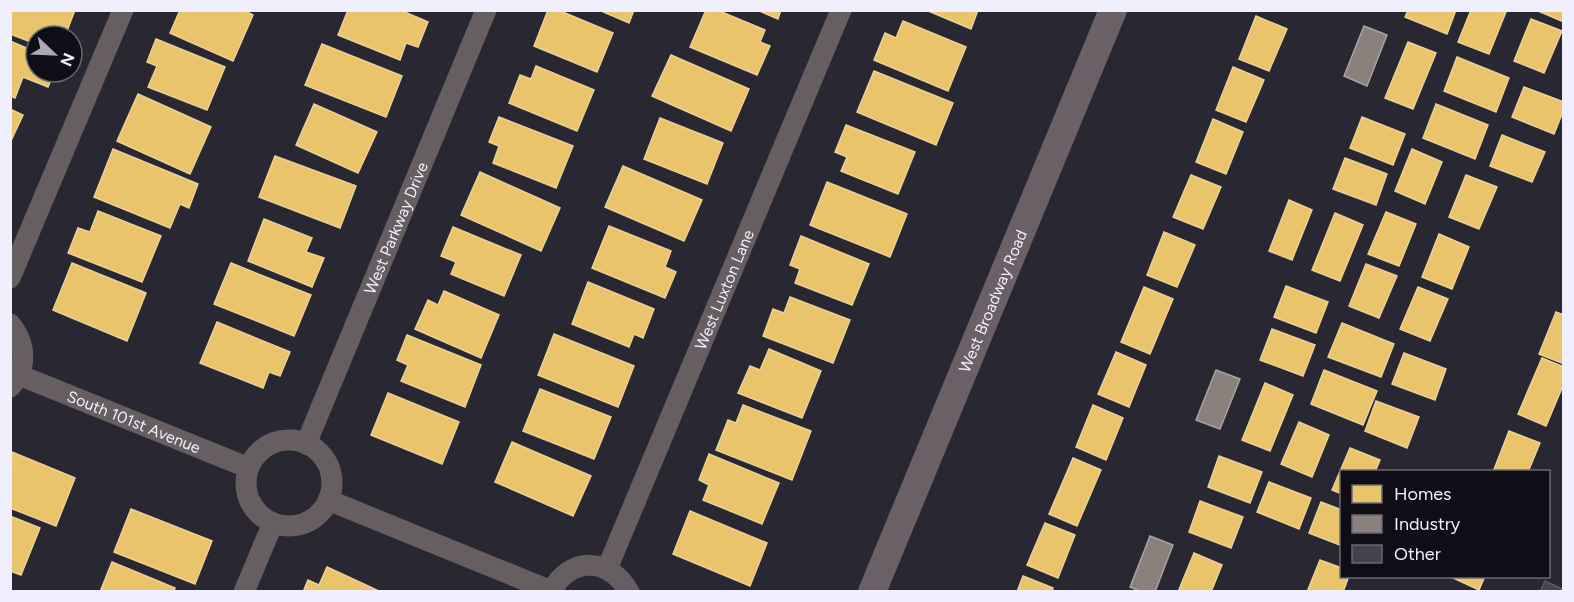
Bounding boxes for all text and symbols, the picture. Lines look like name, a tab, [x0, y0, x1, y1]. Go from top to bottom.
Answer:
north arrow	[24, 24, 84, 84]
text: N	[56, 50, 79, 69]
street label: West Parkway Drive	[360, 159, 432, 297]
street label: West Luxton Lane	[691, 227, 758, 352]
street label: West Broadway Road	[955, 227, 1031, 375]
street label: South 101st Avenue	[64, 386, 203, 457]
legend	[1340, 470, 1550, 578]
text: Homes	[1394, 483, 1452, 505]
text: Industry	[1394, 513, 1461, 535]
text: Other	[1394, 543, 1441, 565]

